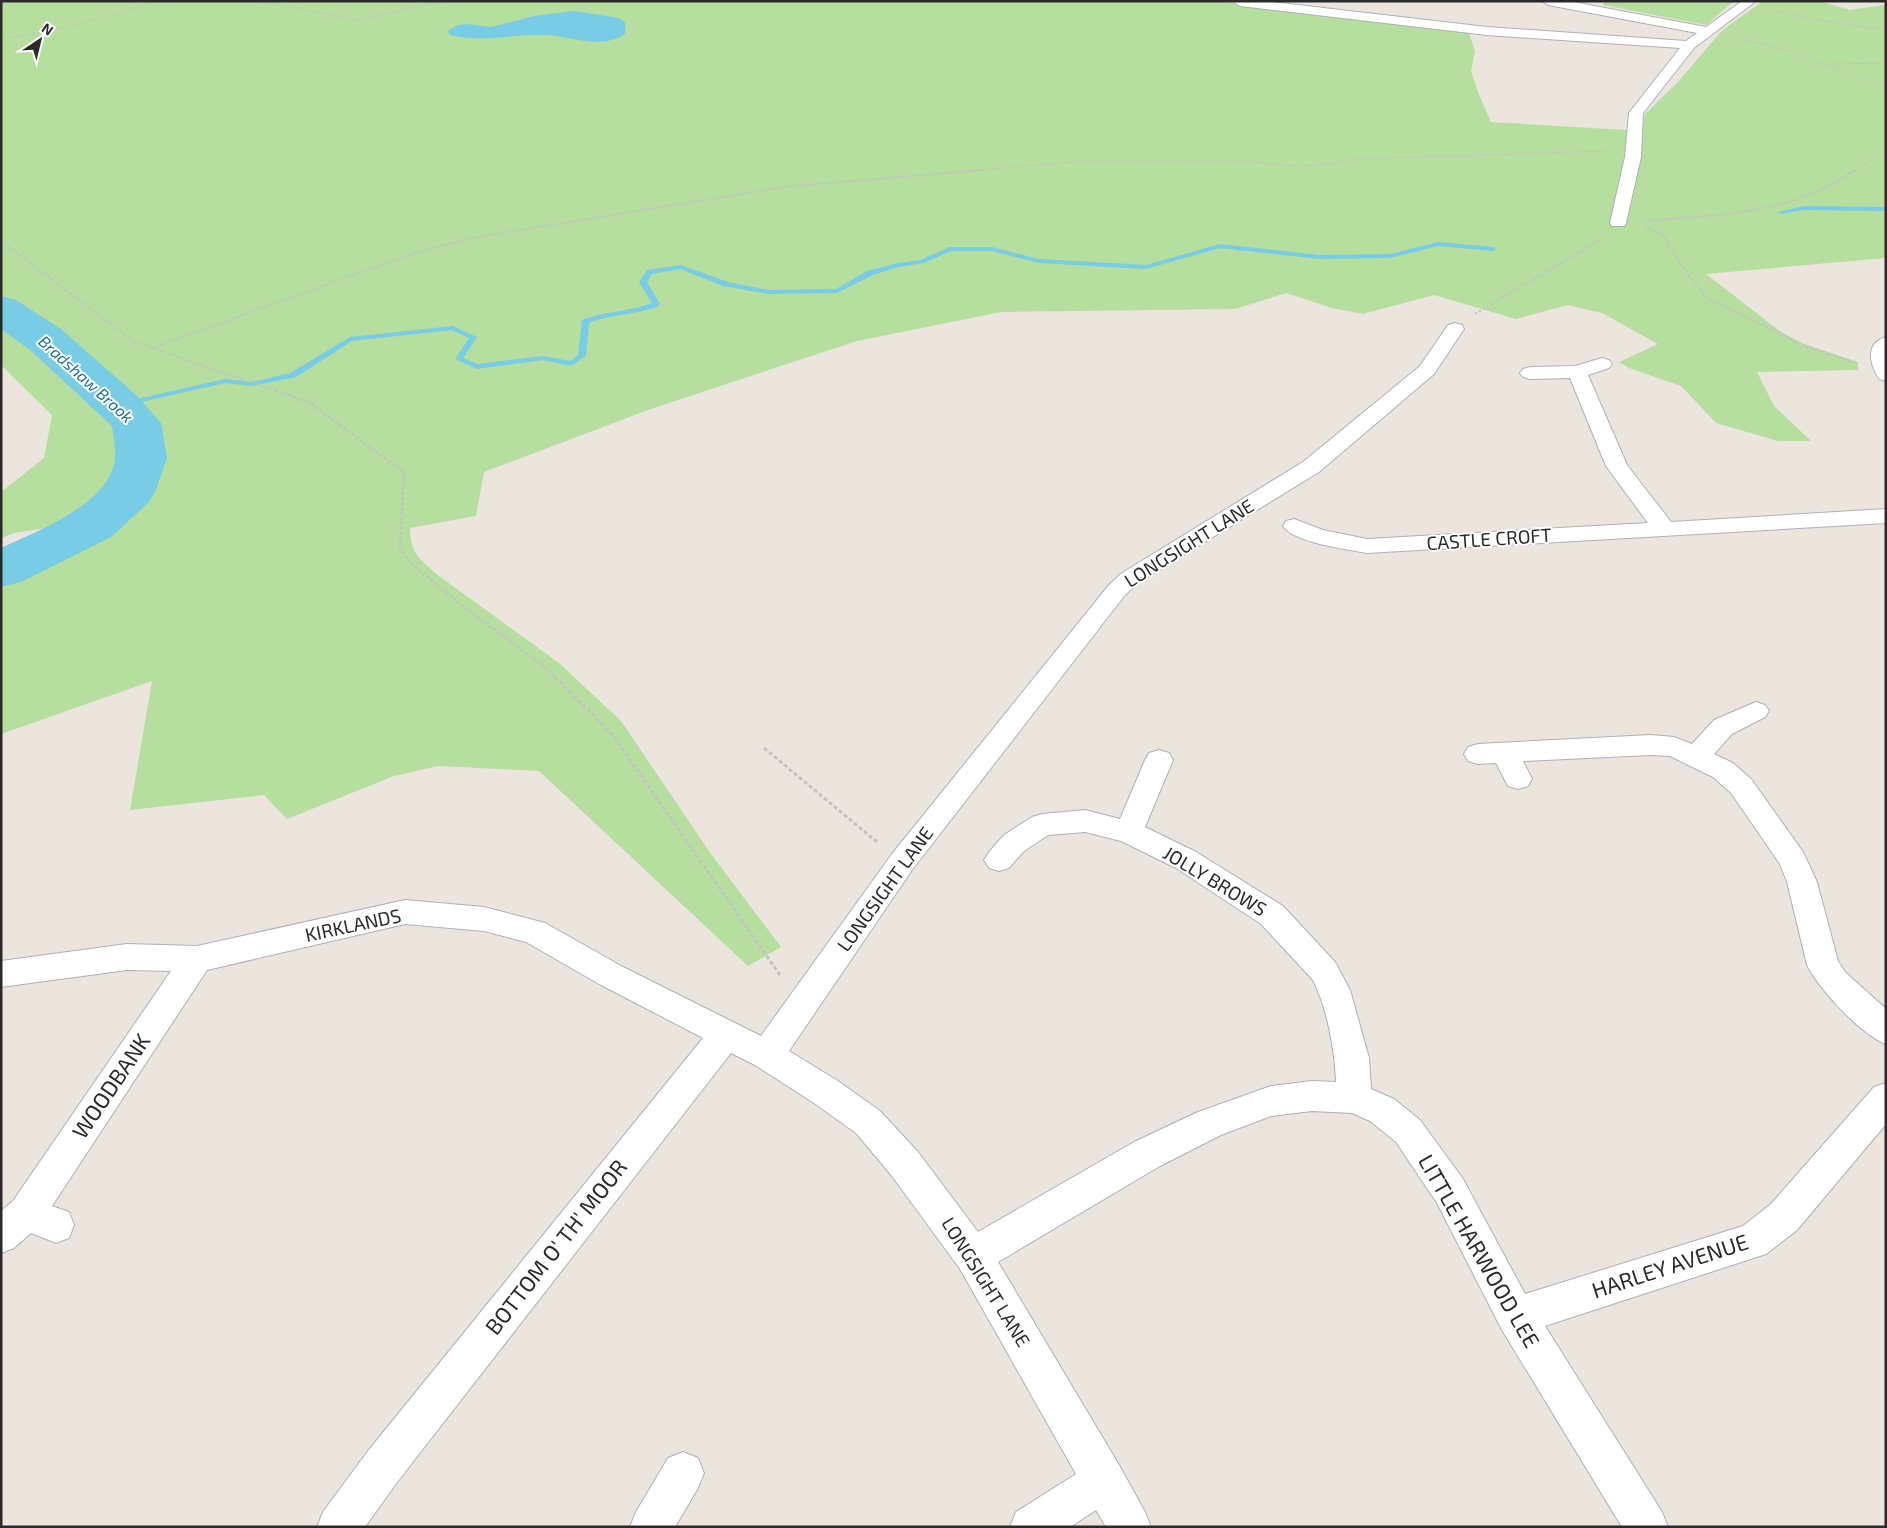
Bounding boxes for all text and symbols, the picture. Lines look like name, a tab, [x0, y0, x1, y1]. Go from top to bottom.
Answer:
north arrow	[15, 15, 65, 65]
text: N	[39, 19, 57, 39]
water label: Bradshaw Brook	[35, 331, 138, 426]
street label: LONGSIGHT LANE	[1120, 494, 1258, 592]
street label: CASTLE CROFT	[1426, 523, 1552, 554]
street label: LONGSIGHT LANE	[832, 822, 937, 955]
street label: JOLLY BROWS	[1159, 841, 1271, 920]
street label: KIRKLANDS	[303, 903, 403, 946]
street label: WOODBANK	[66, 1028, 155, 1143]
street label: LITTLE HARWOOD LEE	[1414, 1149, 1546, 1352]
street label: BOTTOM O' TH' MOOR	[479, 1154, 632, 1339]
street label: LONGSIGHT LANE	[937, 1213, 1035, 1351]
street label: HARLEY AVENUE	[1588, 1227, 1751, 1303]

